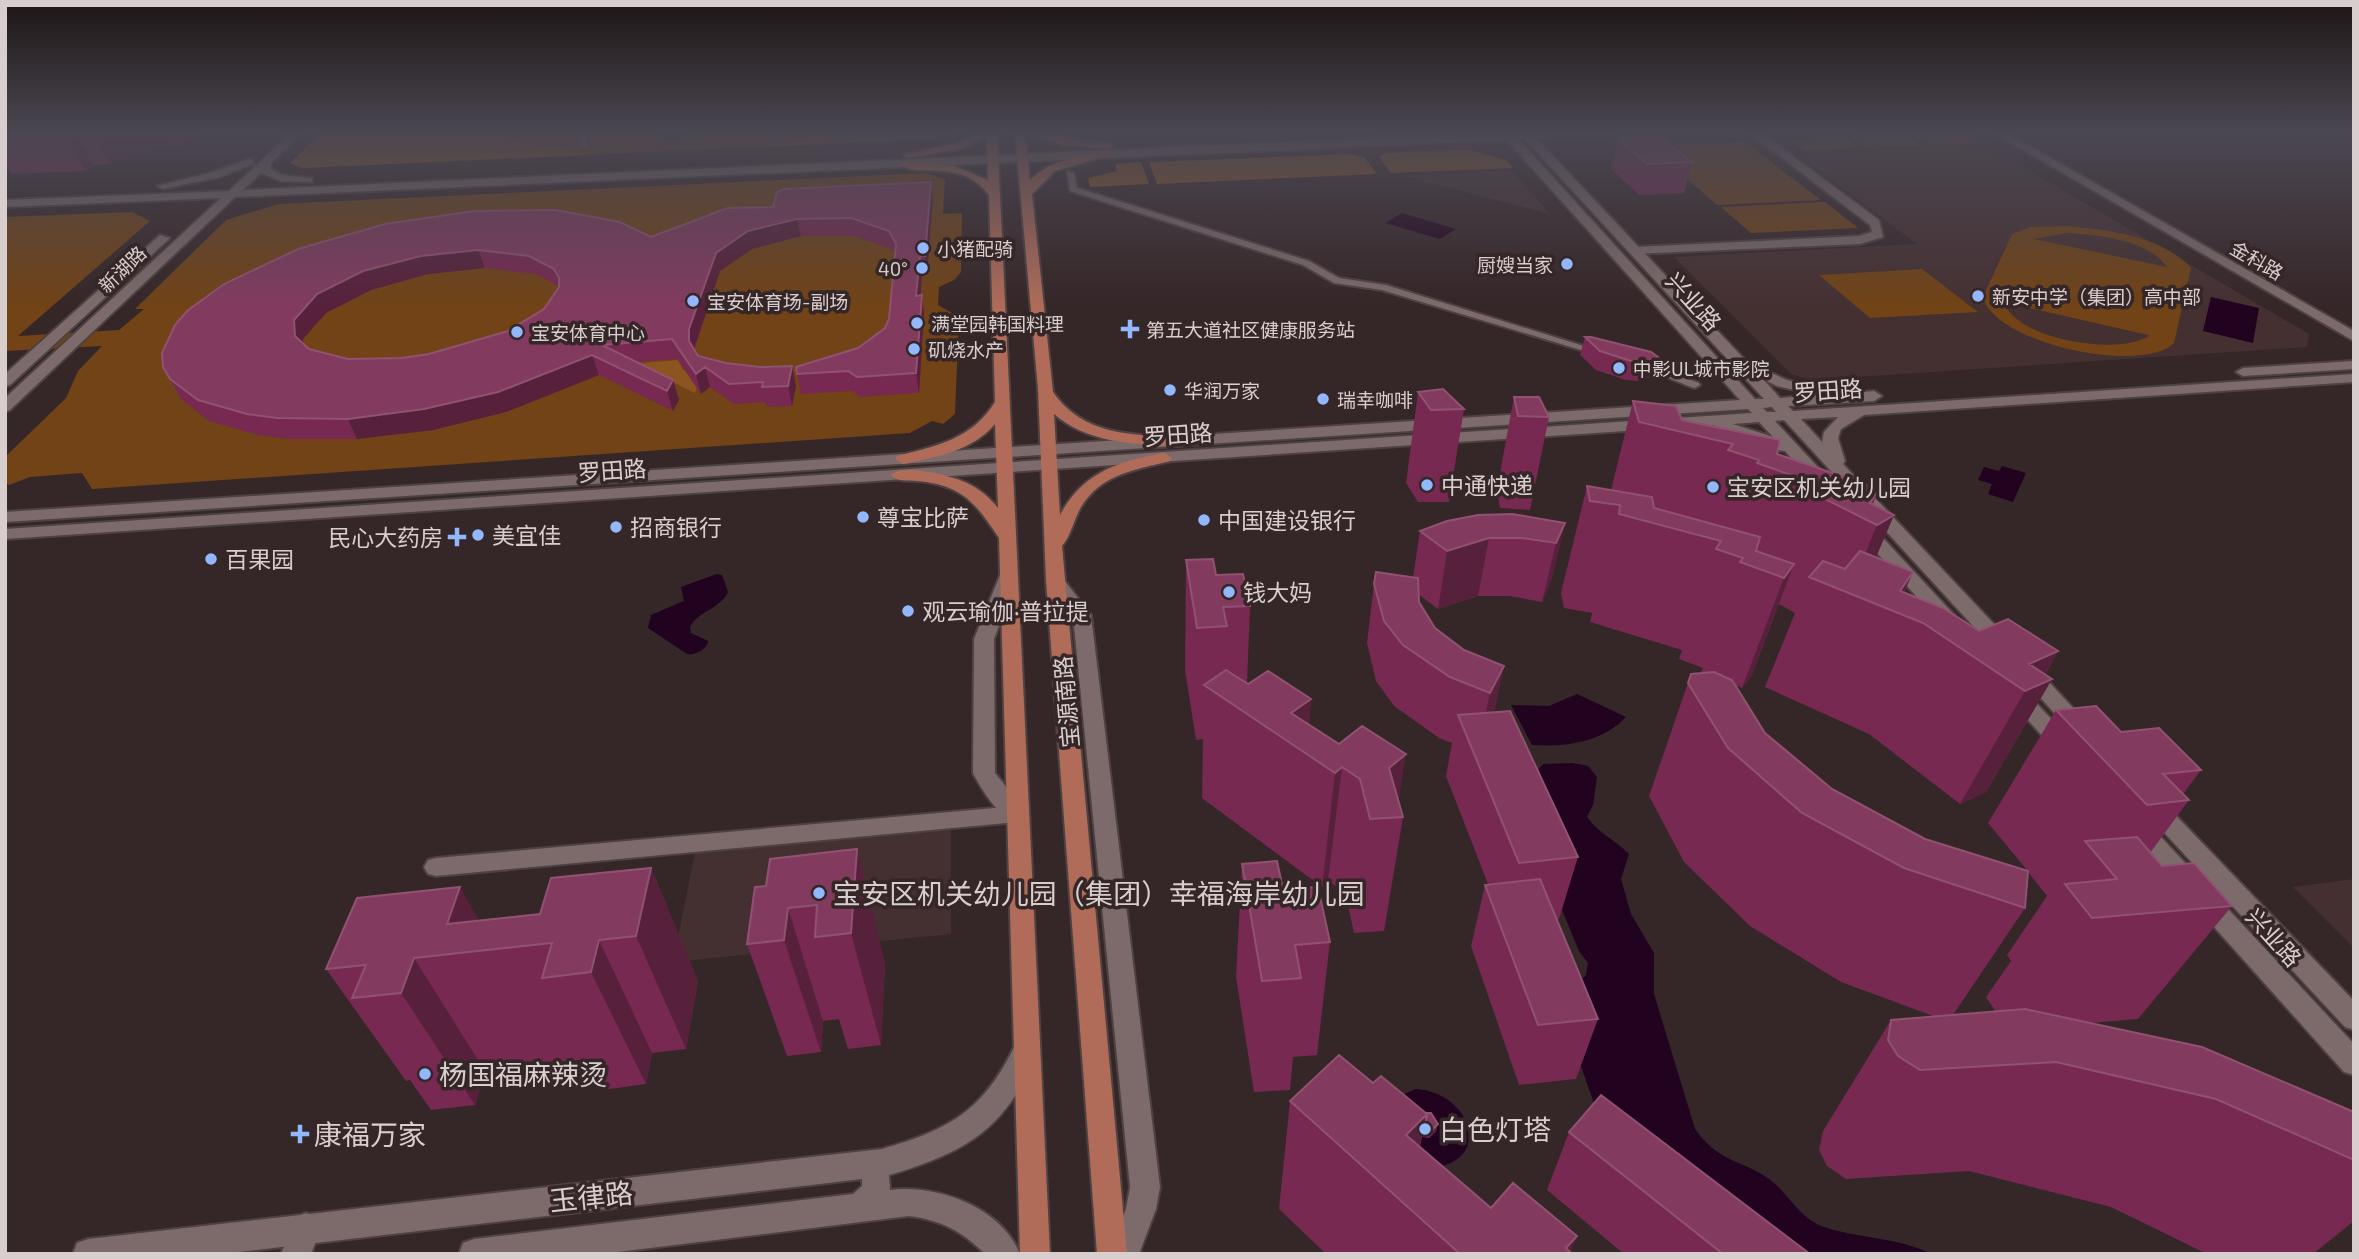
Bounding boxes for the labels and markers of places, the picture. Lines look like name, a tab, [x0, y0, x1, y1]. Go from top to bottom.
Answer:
place label: 小猪配骑	[937, 237, 1013, 260]
marker: 小猪配骑	[915, 240, 931, 256]
place label: 厨嫂当家	[1477, 253, 1553, 276]
marker: 厨嫂当家	[1559, 256, 1575, 272]
place label: 40°	[878, 257, 908, 280]
marker: 40°	[914, 260, 930, 276]
place label: 新安中学（集团）高中部	[1992, 285, 2201, 308]
marker: 新安中学（集团）高中部	[1970, 288, 1986, 304]
place label: 宝安体育场-副场	[707, 290, 849, 313]
marker: 宝安体育场-副场	[685, 293, 701, 309]
place label: 满堂园韩国料理	[931, 312, 1064, 335]
marker: 满堂园韩国料理	[909, 315, 925, 331]
place label: 第五大道社区健康服务站	[1146, 318, 1355, 341]
marker: 第五大道社区健康服务站	[1120, 319, 1140, 339]
place label: 宝安体育中心	[531, 321, 645, 344]
marker: 宝安体育中心	[509, 324, 525, 340]
place label: 矶烧水产	[928, 338, 1004, 361]
marker: 矶烧水产	[906, 341, 922, 357]
place label: 中影UL城市影院	[1633, 357, 1769, 380]
marker: 中影UL城市影院	[1611, 360, 1627, 376]
place label: 华润万家	[1184, 379, 1260, 402]
marker: 华润万家	[1162, 382, 1178, 398]
place label: 瑞幸咖啡	[1337, 388, 1413, 411]
marker: 瑞幸咖啡	[1315, 391, 1331, 407]
place label: 中通快递	[1441, 471, 1533, 499]
place label: 宝安区机关幼儿园	[1727, 473, 1911, 501]
marker: 中通快递	[1419, 477, 1435, 493]
marker: 宝安区机关幼儿园	[1705, 479, 1721, 495]
place label: 尊宝比萨	[877, 503, 969, 531]
place label: 中国建设银行	[1218, 506, 1356, 534]
marker: 尊宝比萨	[855, 509, 871, 525]
marker: 中国建设银行	[1196, 512, 1212, 528]
place label: 招商银行	[630, 513, 722, 541]
marker: 招商银行	[608, 519, 624, 535]
place label: 美宜佳	[492, 521, 561, 549]
place label: 民心大药房	[328, 523, 443, 551]
marker: 美宜佳	[470, 527, 486, 543]
marker: 民心大药房	[449, 529, 465, 545]
place label: 百果园	[225, 545, 294, 573]
marker: 百果园	[203, 551, 219, 567]
place label: 钱大妈	[1243, 578, 1312, 606]
marker: 钱大妈	[1221, 584, 1237, 600]
place label: 观云瑜伽·普拉提	[922, 597, 1088, 625]
marker: 观云瑜伽·普拉提	[900, 603, 916, 619]
place label: 宝安区机关幼儿园（集团）幸福海岸幼儿园	[833, 876, 1365, 910]
marker: 宝安区机关幼儿园（集团）幸福海岸幼儿园	[811, 885, 827, 901]
place label: 杨国福麻辣烫	[439, 1057, 607, 1091]
marker: 杨国福麻辣烫	[417, 1066, 433, 1082]
place label: 白色灯塔	[1439, 1112, 1551, 1146]
place label: 康福万家	[314, 1117, 426, 1151]
marker: 白色灯塔	[1417, 1121, 1433, 1137]
marker: 康福万家	[292, 1126, 308, 1142]

